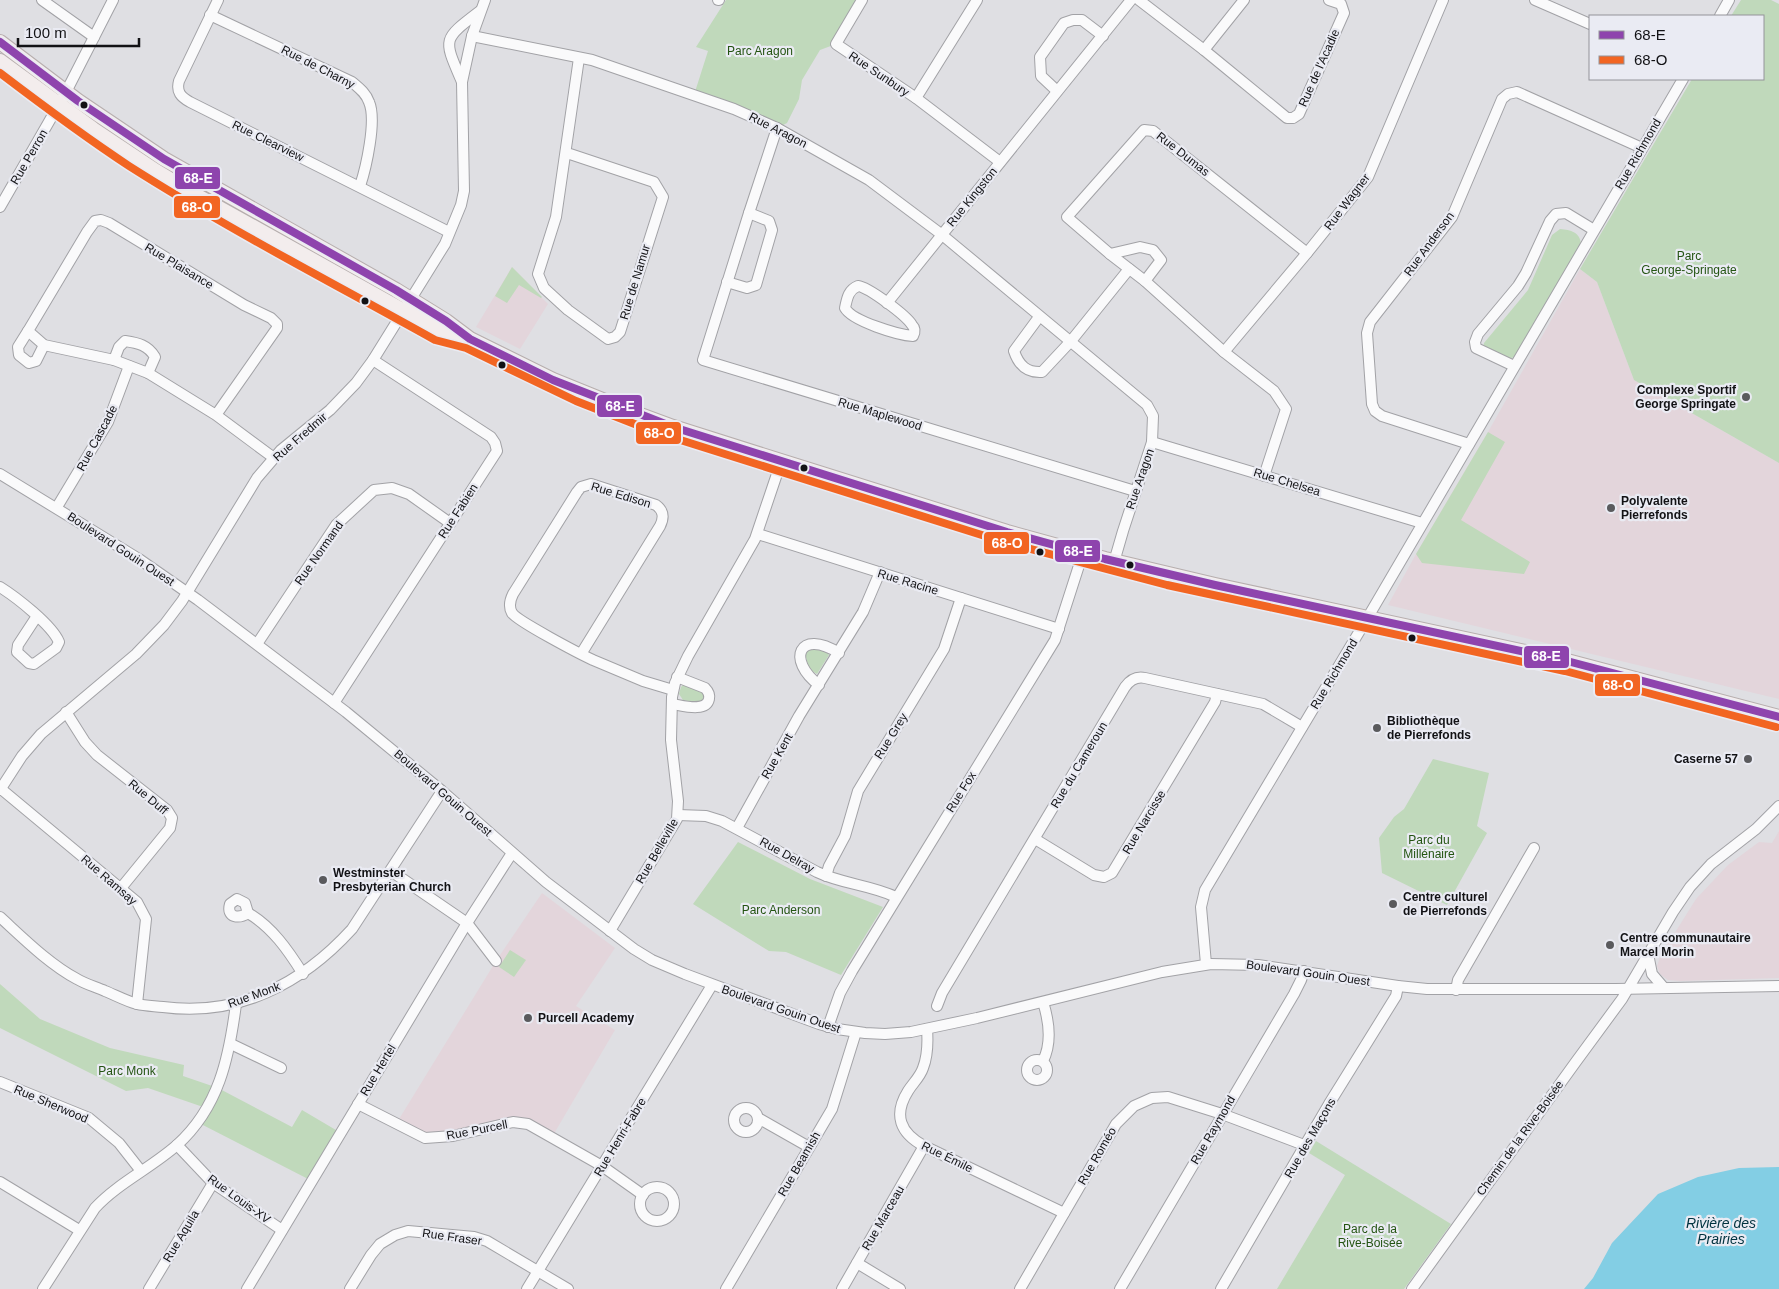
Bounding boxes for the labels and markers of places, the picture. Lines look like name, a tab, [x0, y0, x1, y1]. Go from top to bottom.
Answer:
unlabelled marker	[79, 100, 89, 110]
unlabelled marker	[360, 296, 370, 306]
unlabelled marker	[497, 360, 507, 370]
place label: Complexe Sportif George Springate	[1635, 383, 1737, 411]
marker: Complexe Sportif George Springate	[1740, 391, 1752, 403]
unlabelled marker	[799, 463, 809, 473]
place label: Polyvalente Pierrefonds	[1621, 494, 1688, 522]
marker: Polyvalente Pierrefonds	[1605, 502, 1617, 514]
unlabelled marker	[1035, 547, 1045, 557]
unlabelled marker	[1125, 560, 1135, 570]
unlabelled marker	[1407, 633, 1417, 643]
place label: Bibliothèque de Pierrefonds	[1387, 714, 1471, 742]
marker: Bibliothèque de Pierrefonds	[1371, 722, 1383, 734]
place label: Caserne 57	[1674, 752, 1738, 766]
marker: Caserne 57	[1742, 753, 1754, 765]
place label: Westminster Presbyterian Church	[333, 866, 451, 894]
marker: Westminster Presbyterian Church	[317, 874, 329, 886]
place label: Centre culturel de Pierrefonds	[1403, 890, 1488, 918]
marker: Centre culturel de Pierrefonds	[1387, 898, 1399, 910]
place label: Centre communautaire Marcel Morin	[1620, 931, 1751, 959]
marker: Centre communautaire Marcel Morin	[1604, 939, 1616, 951]
place label: Purcell Academy	[538, 1011, 635, 1025]
marker: Purcell Academy	[522, 1012, 534, 1024]

